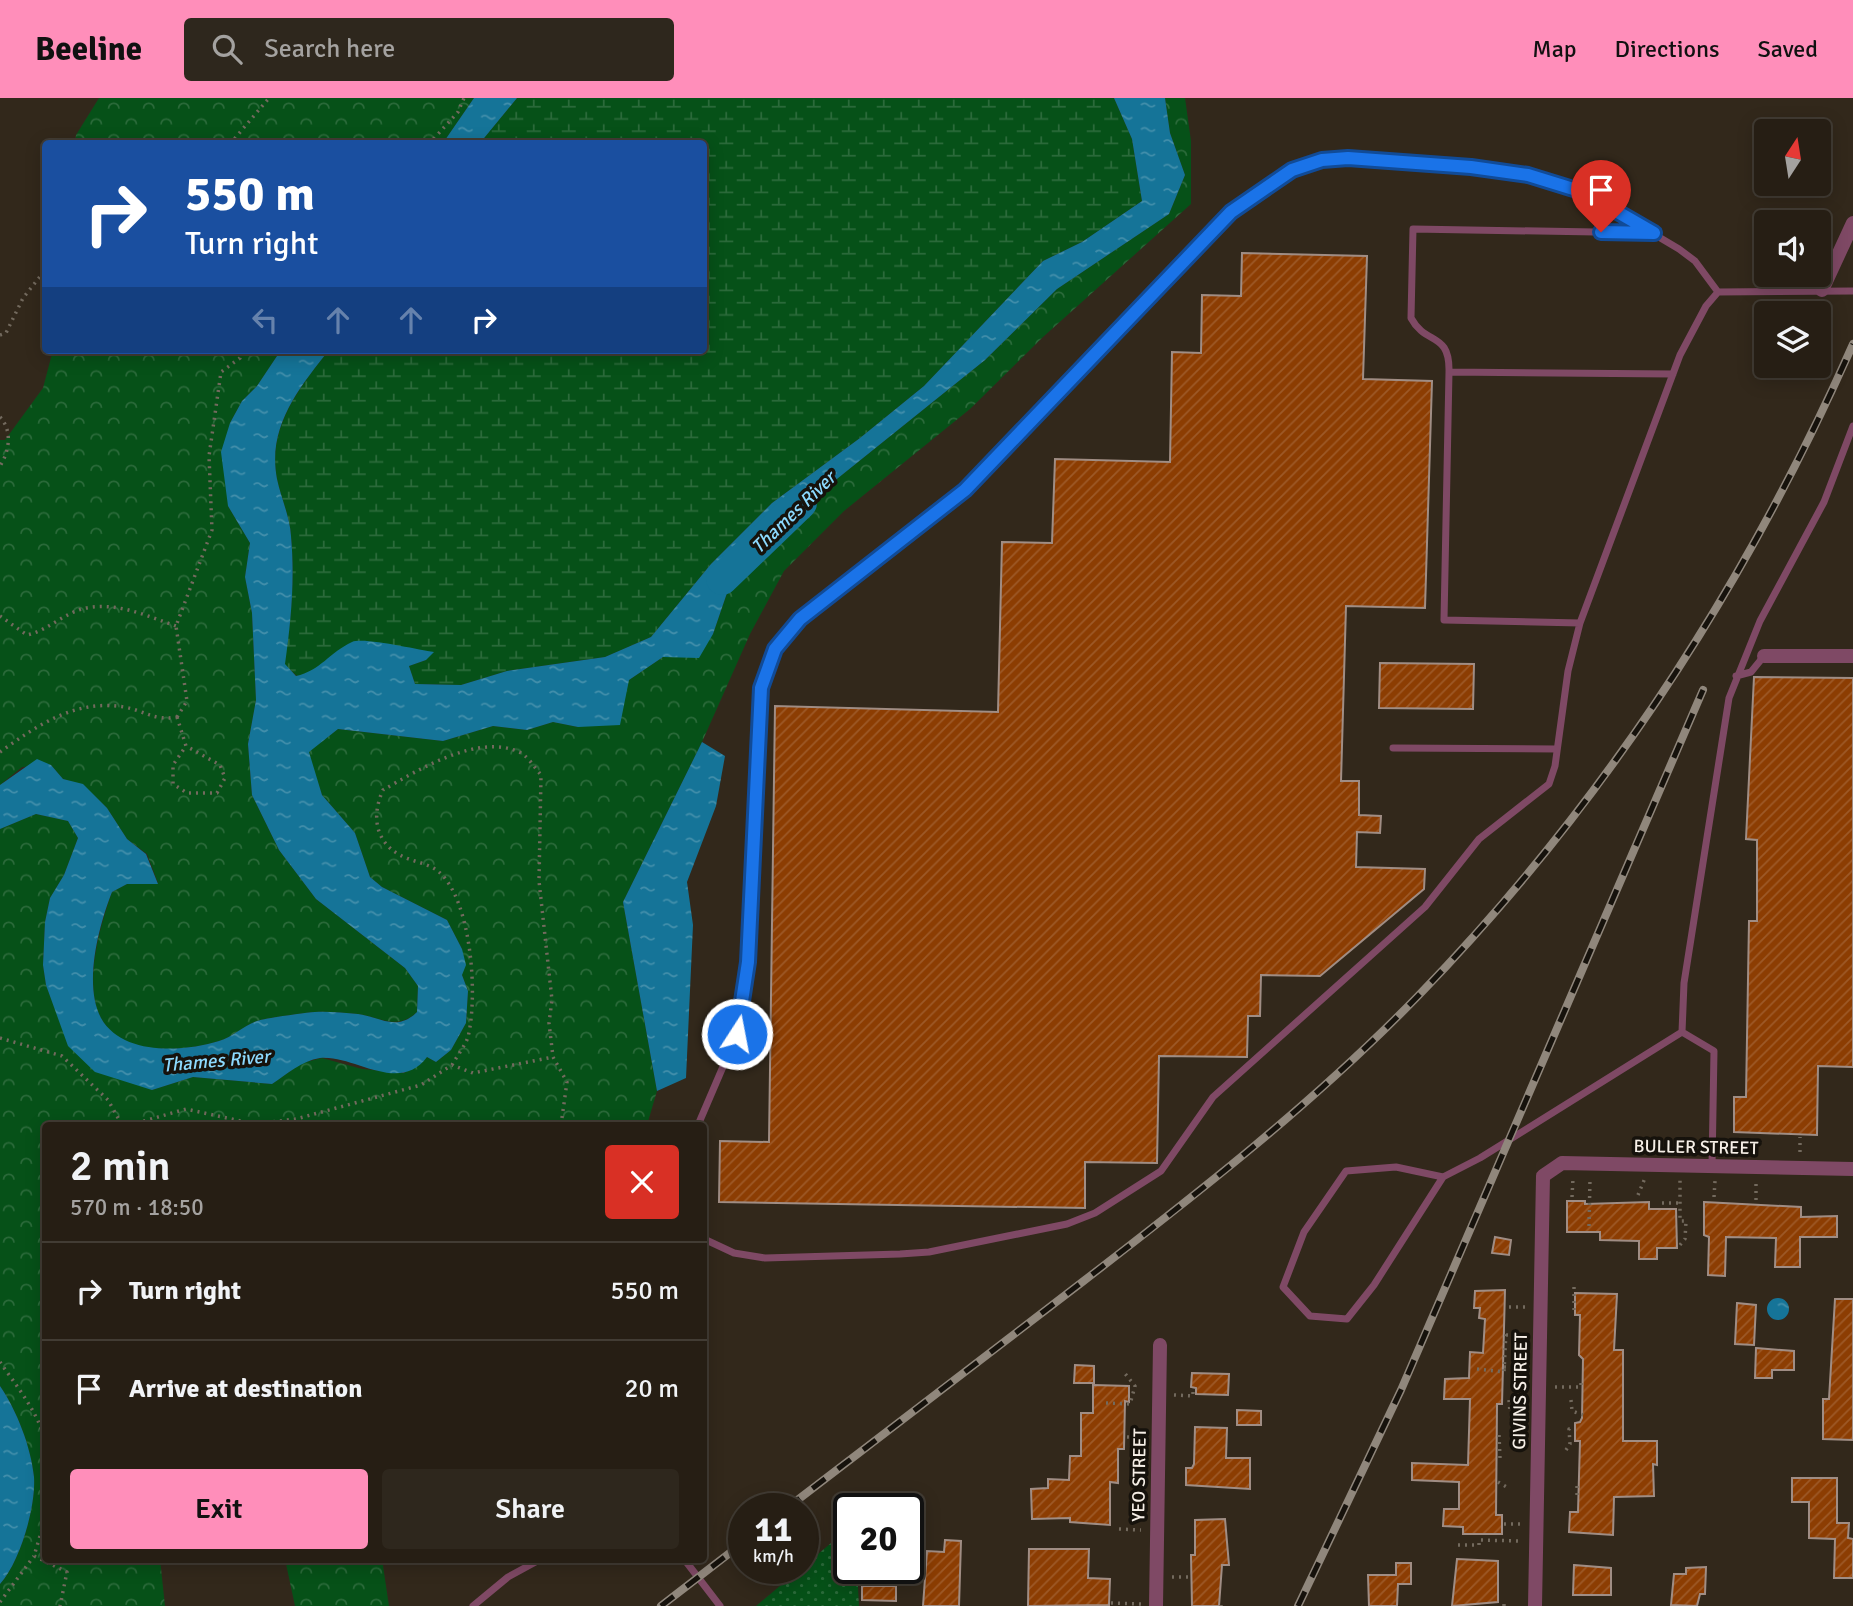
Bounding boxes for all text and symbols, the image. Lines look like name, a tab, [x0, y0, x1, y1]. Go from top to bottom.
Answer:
search box	[184, 18, 674, 81]
text: Beeline	[35, 29, 142, 70]
icon: search	[208, 30, 246, 68]
text: Search here	[264, 33, 395, 65]
text: Map	[1532, 34, 1577, 64]
text: Directions	[1615, 34, 1720, 64]
text: Saved	[1758, 34, 1818, 64]
north arrow	[1754, 119, 1830, 196]
map controls	[1754, 119, 1831, 378]
pin	[1571, 160, 1631, 232]
text: 550 m	[185, 164, 315, 224]
icon: right	[70, 168, 161, 259]
icon: arrive	[1582, 171, 1620, 209]
button: sound	[1754, 210, 1831, 287]
text: Turn right	[185, 224, 318, 263]
icon: left	[246, 301, 284, 339]
icon: ahead	[319, 301, 357, 339]
icon: ahead	[392, 301, 430, 339]
icon: right	[465, 301, 503, 339]
button: layers	[1754, 301, 1831, 378]
water label: Thames River	[747, 465, 843, 559]
position arrow	[700, 997, 774, 1071]
water label: Thames River	[161, 1044, 274, 1078]
street label: BULLER STREET	[1633, 1135, 1759, 1159]
text: 2 min	[70, 1141, 171, 1192]
button: close	[605, 1145, 679, 1219]
text: 570 m · 18:50	[70, 1193, 204, 1222]
icon: right	[70, 1272, 108, 1310]
text: Turn right	[129, 1275, 241, 1307]
text: 550 m	[610, 1275, 679, 1307]
street label: GIVINS STREET	[1508, 1332, 1532, 1450]
icon: arrive	[70, 1370, 108, 1408]
text: Arrive at destination	[129, 1373, 362, 1405]
text: 20 m	[624, 1373, 679, 1405]
street label: YEO STREET	[1127, 1428, 1151, 1522]
button: Exit	[70, 1469, 368, 1549]
button: Share	[382, 1469, 679, 1549]
speed limit sign: 20	[833, 1493, 924, 1584]
text: 11	[755, 1508, 792, 1551]
text: km/h	[753, 1545, 794, 1567]

